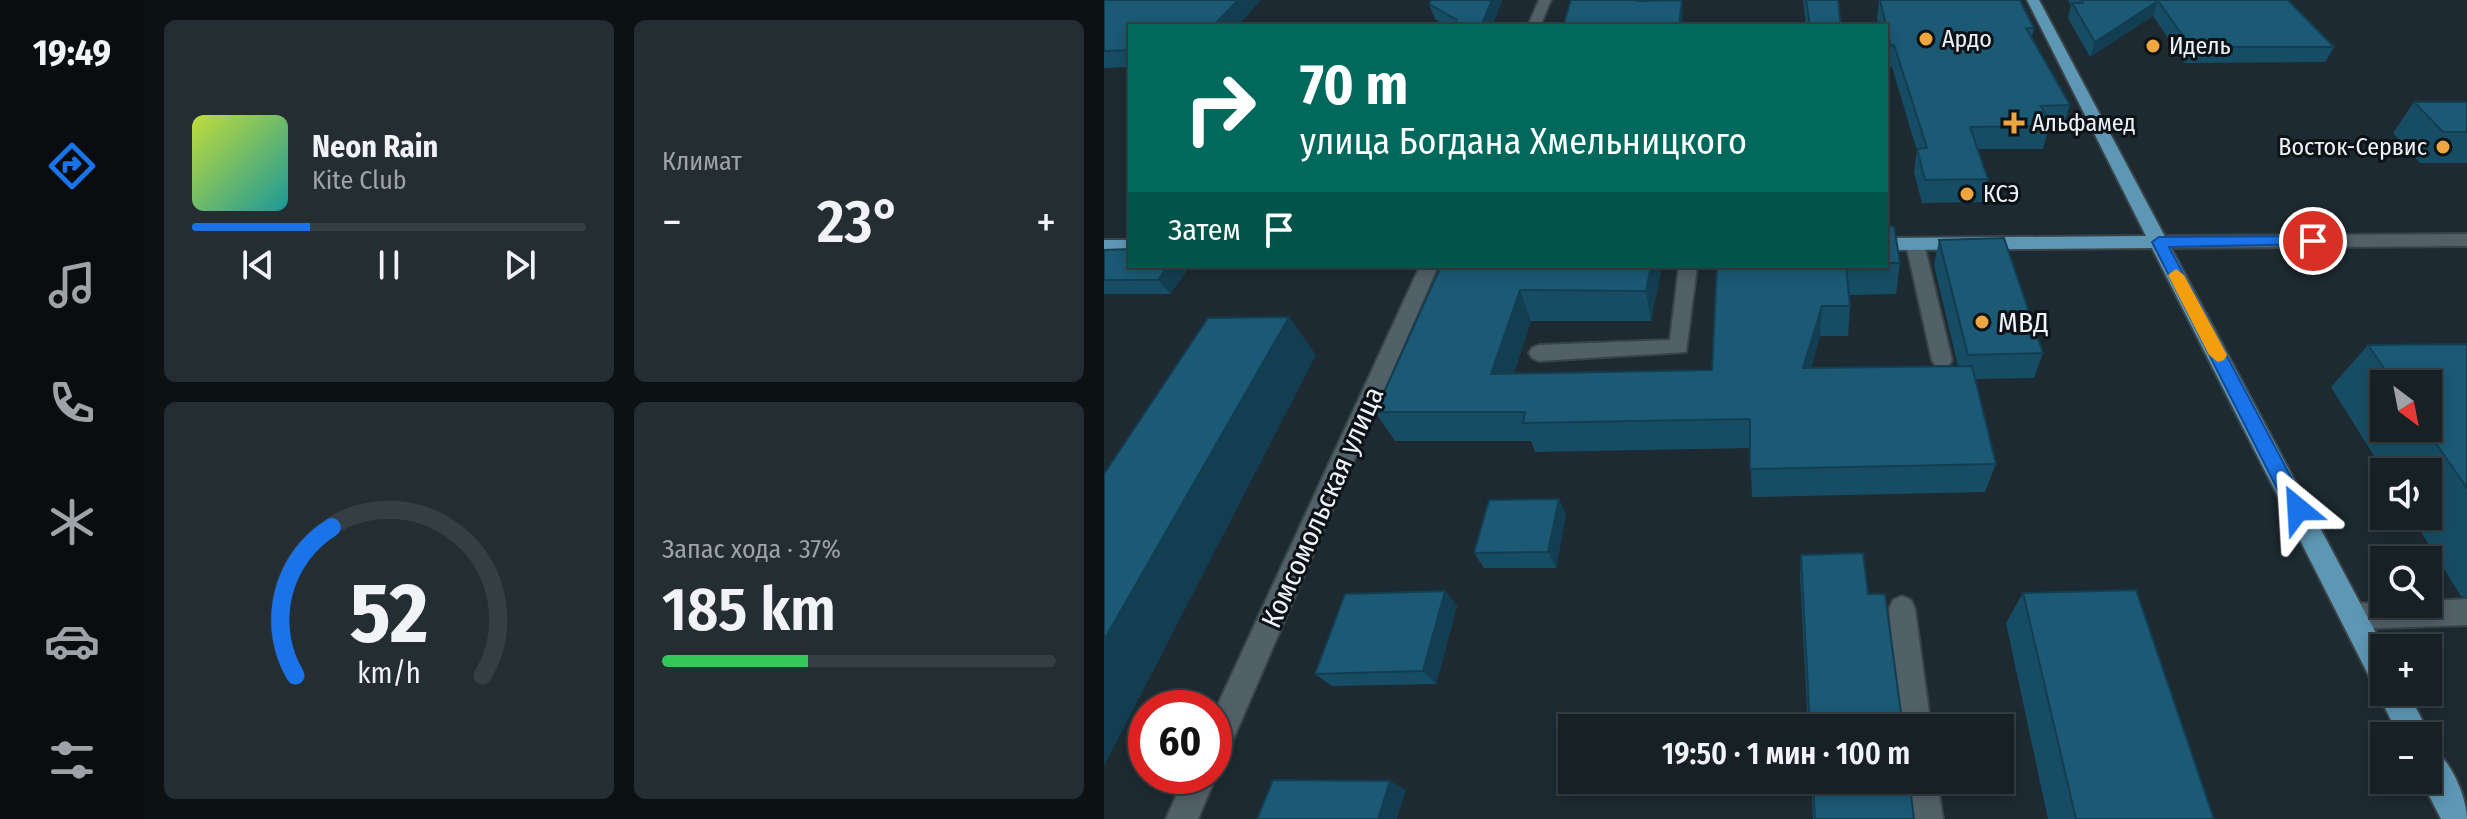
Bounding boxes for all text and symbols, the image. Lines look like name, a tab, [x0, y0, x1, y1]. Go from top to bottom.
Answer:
place label: Ардо	[1942, 25, 1992, 53]
marker: Ардо	[1917, 30, 1935, 48]
text: 19:49	[33, 31, 111, 75]
place label: Идель	[2169, 32, 2231, 60]
marker: Идель	[2144, 37, 2162, 55]
text: 70 m	[1300, 52, 1408, 119]
icon: right	[1168, 56, 1272, 160]
place label: Альфамед	[2032, 109, 2136, 137]
marker: Альфамед	[2003, 112, 2025, 134]
text: улица Богдана Хмельницкого	[1300, 120, 1747, 164]
text: Neon Rain	[312, 129, 438, 165]
place label: Восток-Сервис	[2278, 133, 2427, 161]
icon: directions	[44, 138, 100, 194]
marker: Восток-Сервис	[2434, 138, 2452, 156]
text: Климат	[662, 146, 742, 177]
text: Kite Club	[312, 165, 407, 196]
place label: КСЭ	[1983, 180, 2019, 208]
marker: КСЭ	[1958, 185, 1976, 203]
text: 23°	[817, 186, 901, 258]
text: −	[662, 196, 682, 249]
text: +	[1036, 196, 1056, 249]
pin	[2279, 207, 2347, 275]
icon: arrive	[1257, 208, 1301, 252]
text: Затем	[1168, 212, 1241, 248]
icon: arrive	[2291, 219, 2335, 263]
icon: previous	[236, 243, 280, 287]
icon: pause	[367, 243, 411, 287]
icon: next	[498, 243, 542, 287]
icon: music	[44, 257, 100, 313]
place label: МВД	[1998, 306, 2049, 339]
marker: МВД	[1973, 313, 1991, 331]
north arrow	[2370, 370, 2442, 442]
map controls	[2370, 370, 2442, 794]
icon: phone	[44, 375, 100, 431]
street label: Комсомольская улица	[1254, 382, 1390, 633]
button: sound	[2370, 458, 2442, 530]
position arrow	[2256, 467, 2340, 551]
icon: climate	[44, 494, 100, 550]
text: Запас хода · 37%	[662, 534, 841, 565]
button: search	[2370, 546, 2442, 618]
text: 52	[350, 564, 428, 664]
text: 185 km	[662, 574, 836, 646]
icon: car	[44, 613, 100, 669]
button: +	[2370, 634, 2442, 706]
text: km/h	[357, 656, 421, 691]
speed limit sign: 60	[1128, 690, 1232, 794]
button: −	[2370, 722, 2442, 794]
icon: filters	[44, 732, 100, 788]
text: 19:50 · 1 мин · 100 m	[1662, 736, 1910, 772]

